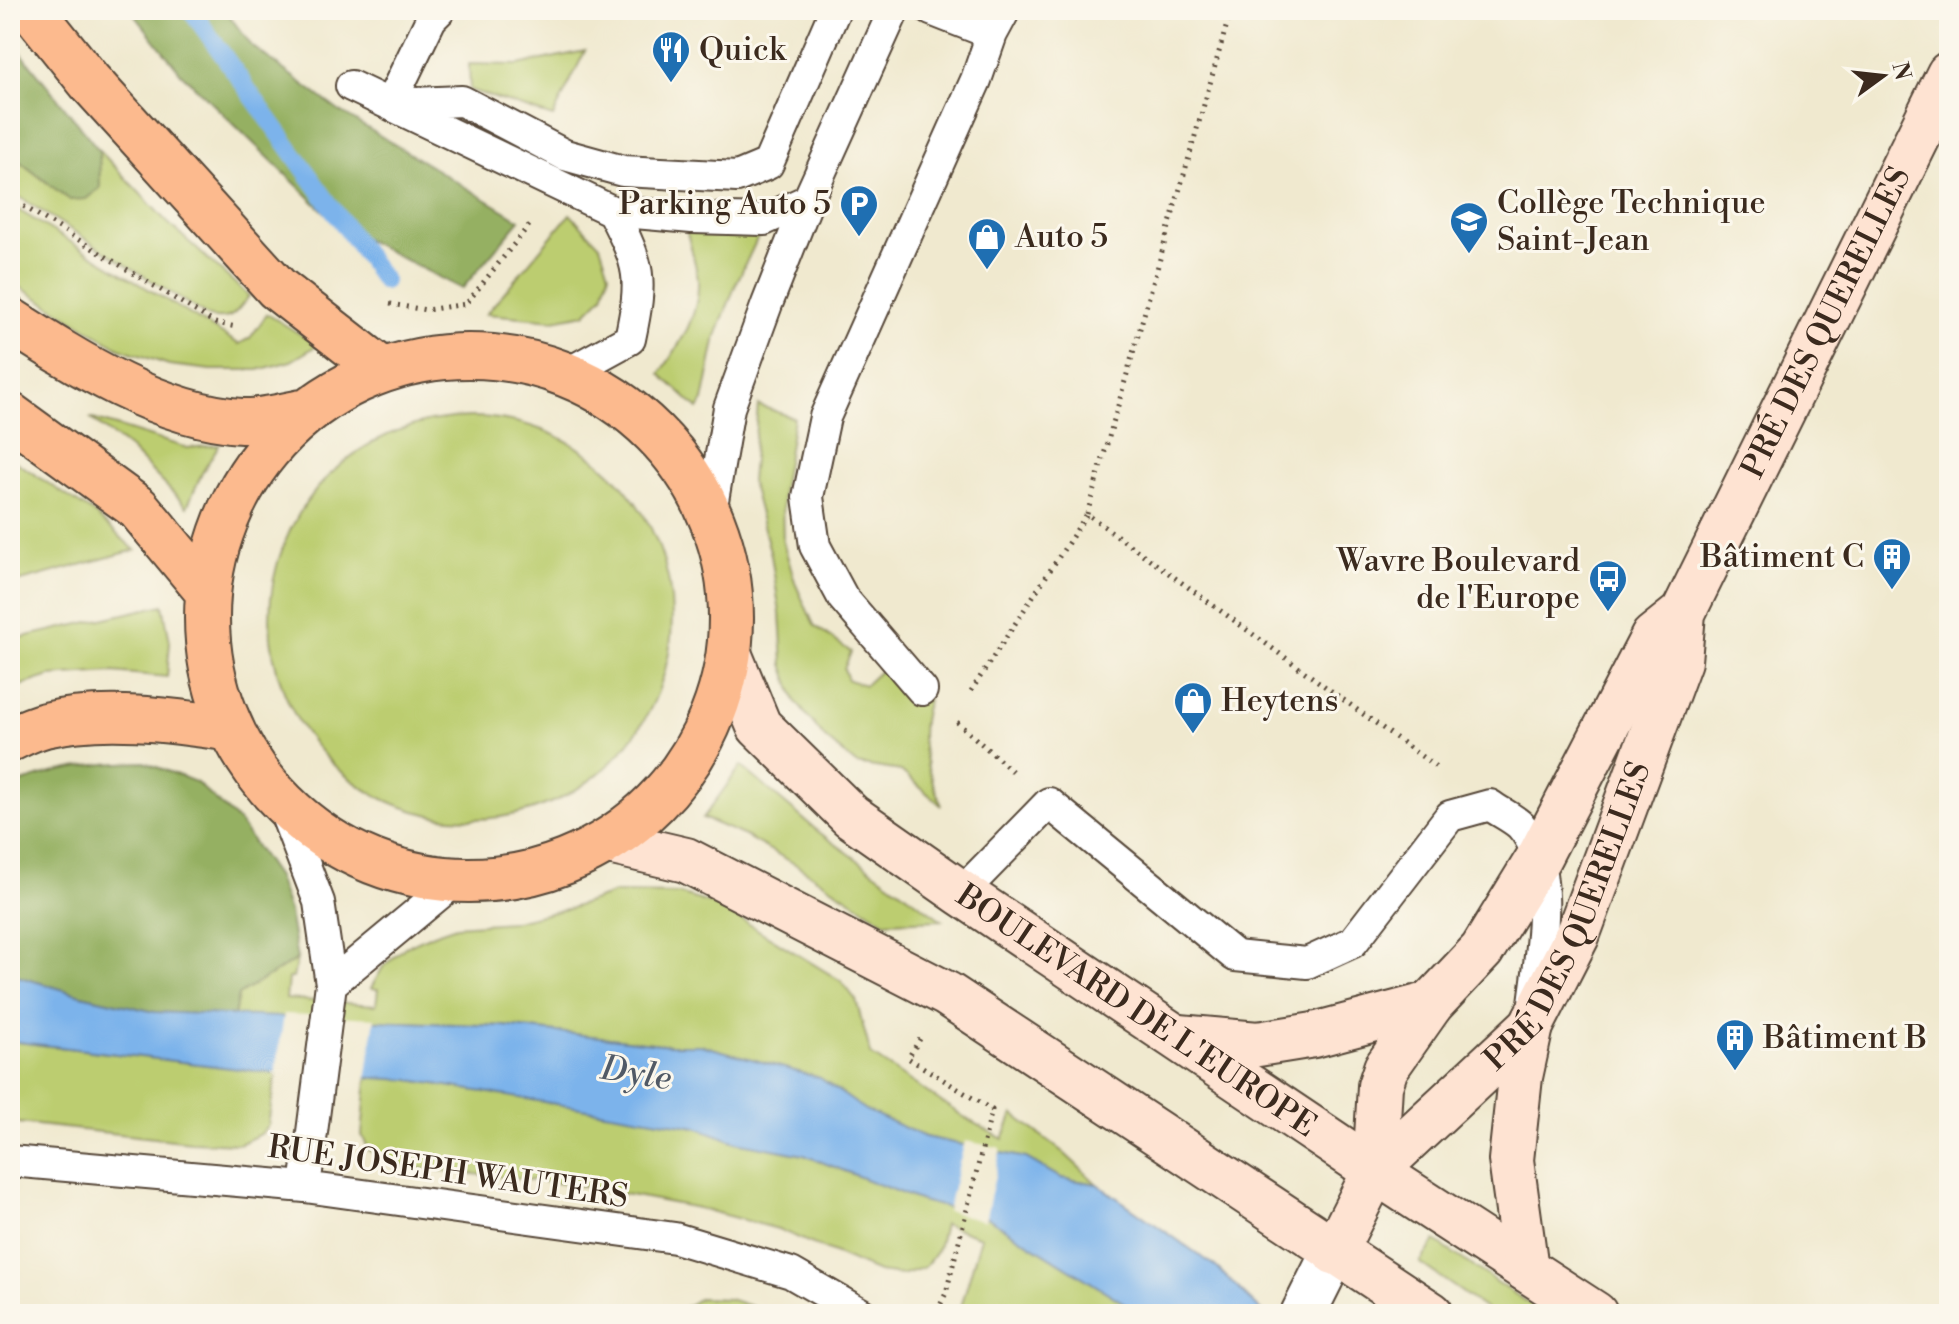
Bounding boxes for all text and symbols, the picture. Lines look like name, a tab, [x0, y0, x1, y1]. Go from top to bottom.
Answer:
restaurant icon: Quick	[650, 29, 692, 84]
place label: Quick	[699, 30, 788, 70]
north arrow	[1843, 36, 1923, 116]
text: N	[1886, 59, 1916, 84]
street label: PRÉ DES QUERELLES	[1733, 160, 1920, 485]
parking icon: Parking Auto 5	[838, 183, 880, 238]
place label: Collège Technique Saint-Jean	[1497, 183, 1766, 260]
place label: Parking Auto 5	[619, 184, 831, 224]
school or university icon: Collège Technique Saint-Jean	[1448, 200, 1490, 255]
shop icon: Auto 5	[966, 216, 1008, 271]
place label: Auto 5	[1014, 217, 1108, 257]
building icon: Bâtiment C	[1871, 536, 1913, 591]
place label: Bâtiment C	[1699, 537, 1864, 577]
place label: Wavre Boulevard de l'Europe	[1336, 541, 1580, 618]
bus stop icon: Wavre Boulevard de l'Europe	[1587, 558, 1629, 613]
shop icon: Heytens	[1172, 680, 1214, 735]
place label: Heytens	[1221, 681, 1339, 721]
street label: PRÉ DES QUERELLES	[1476, 756, 1660, 1079]
street label: BOULEVARD DE L'EUROPE	[948, 875, 1324, 1146]
building icon: Bâtiment B	[1714, 1017, 1756, 1072]
place label: Bâtiment B	[1762, 1018, 1927, 1058]
water label: Dyle	[597, 1048, 674, 1100]
street label: RUE JOSEPH WAUTERS	[265, 1127, 631, 1217]

